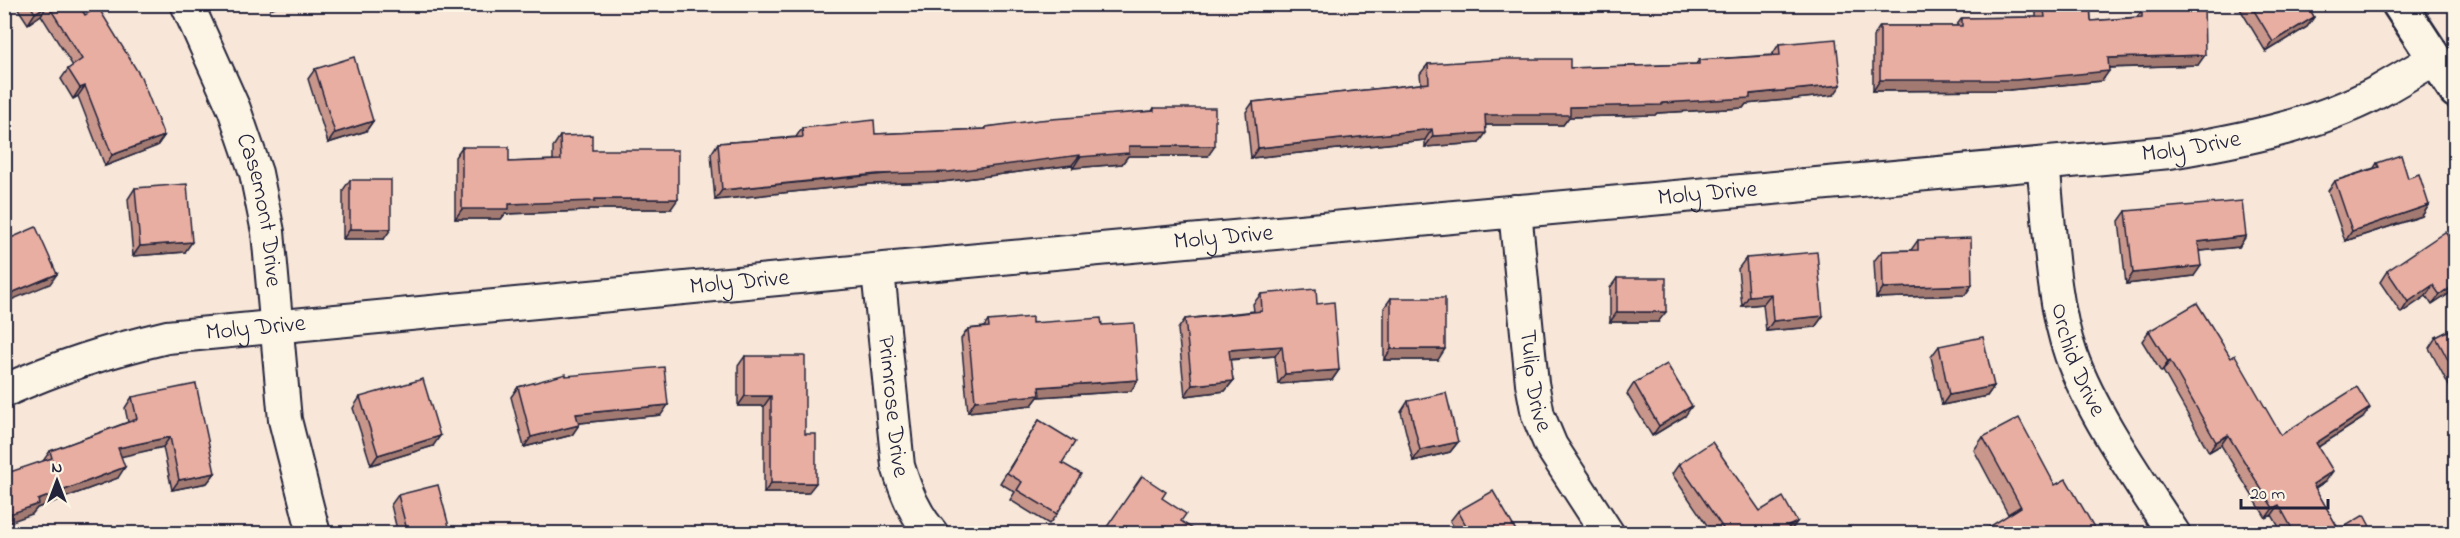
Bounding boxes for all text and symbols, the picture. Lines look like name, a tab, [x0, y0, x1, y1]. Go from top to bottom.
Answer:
street label: Moly Drive	[2140, 122, 2244, 172]
street label: Casemont Drive	[226, 129, 290, 289]
street label: Moly Drive	[1656, 172, 1759, 216]
street label: Moly Drive	[1172, 216, 1275, 260]
street label: Moly Drive	[688, 261, 791, 305]
street label: Orchid Drive	[2041, 300, 2114, 423]
street label: Moly Drive	[204, 306, 307, 351]
street label: Tulip Drive	[1509, 328, 1561, 438]
street label: Primrose Drive	[867, 334, 918, 482]
north arrow	[27, 451, 87, 511]
text: N	[52, 456, 63, 480]
scale bar	[2241, 472, 2328, 510]
text: 20 m	[2250, 482, 2285, 508]

